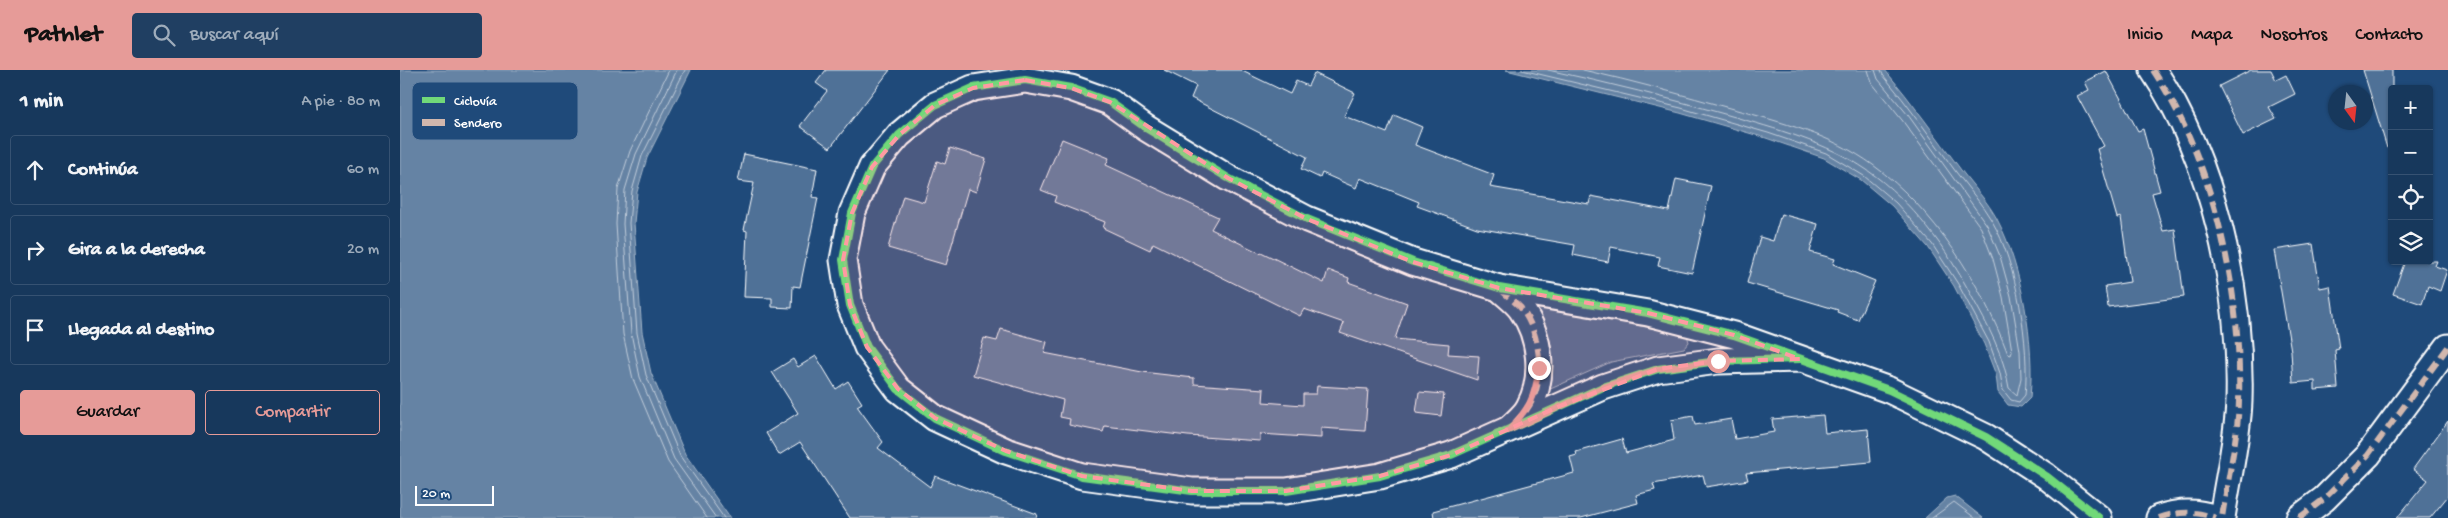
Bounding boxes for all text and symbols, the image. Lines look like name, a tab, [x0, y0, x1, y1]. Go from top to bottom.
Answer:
search box	[132, 13, 482, 58]
text: Pathlet	[25, 21, 102, 50]
icon: search	[150, 21, 178, 49]
text: Buscar aquí	[190, 24, 279, 47]
text: Inicio	[2127, 25, 2163, 46]
text: Mapa	[2191, 25, 2232, 46]
text: Nosotros	[2260, 25, 2327, 46]
text: Contacto	[2355, 25, 2423, 46]
legend	[412, 82, 578, 140]
north arrow	[2328, 85, 2373, 130]
map controls	[2388, 85, 2433, 265]
button: +	[2388, 85, 2433, 130]
text: 1 min	[20, 90, 63, 115]
text: A pie · 80 m	[302, 93, 380, 112]
text: Ciclovía	[454, 94, 498, 111]
text: Sendero	[454, 116, 502, 133]
button: −	[2388, 130, 2433, 175]
icon: ahead	[21, 156, 49, 184]
text: Continúa	[68, 159, 138, 182]
text: 60 m	[347, 161, 379, 180]
button: locate	[2388, 175, 2433, 220]
button: layers	[2388, 220, 2433, 265]
icon: right	[21, 236, 49, 264]
text: Gira a la derecha	[68, 239, 205, 262]
text: 20 m	[347, 241, 379, 260]
icon: arrive	[21, 316, 49, 344]
text: Llegada al destino	[68, 319, 214, 342]
route start	[1707, 350, 1730, 373]
route end	[1528, 357, 1551, 380]
button: Guardar	[20, 390, 195, 435]
button: Compartir	[205, 390, 380, 435]
scale bar	[415, 483, 494, 506]
text: 20 m	[422, 486, 450, 503]

